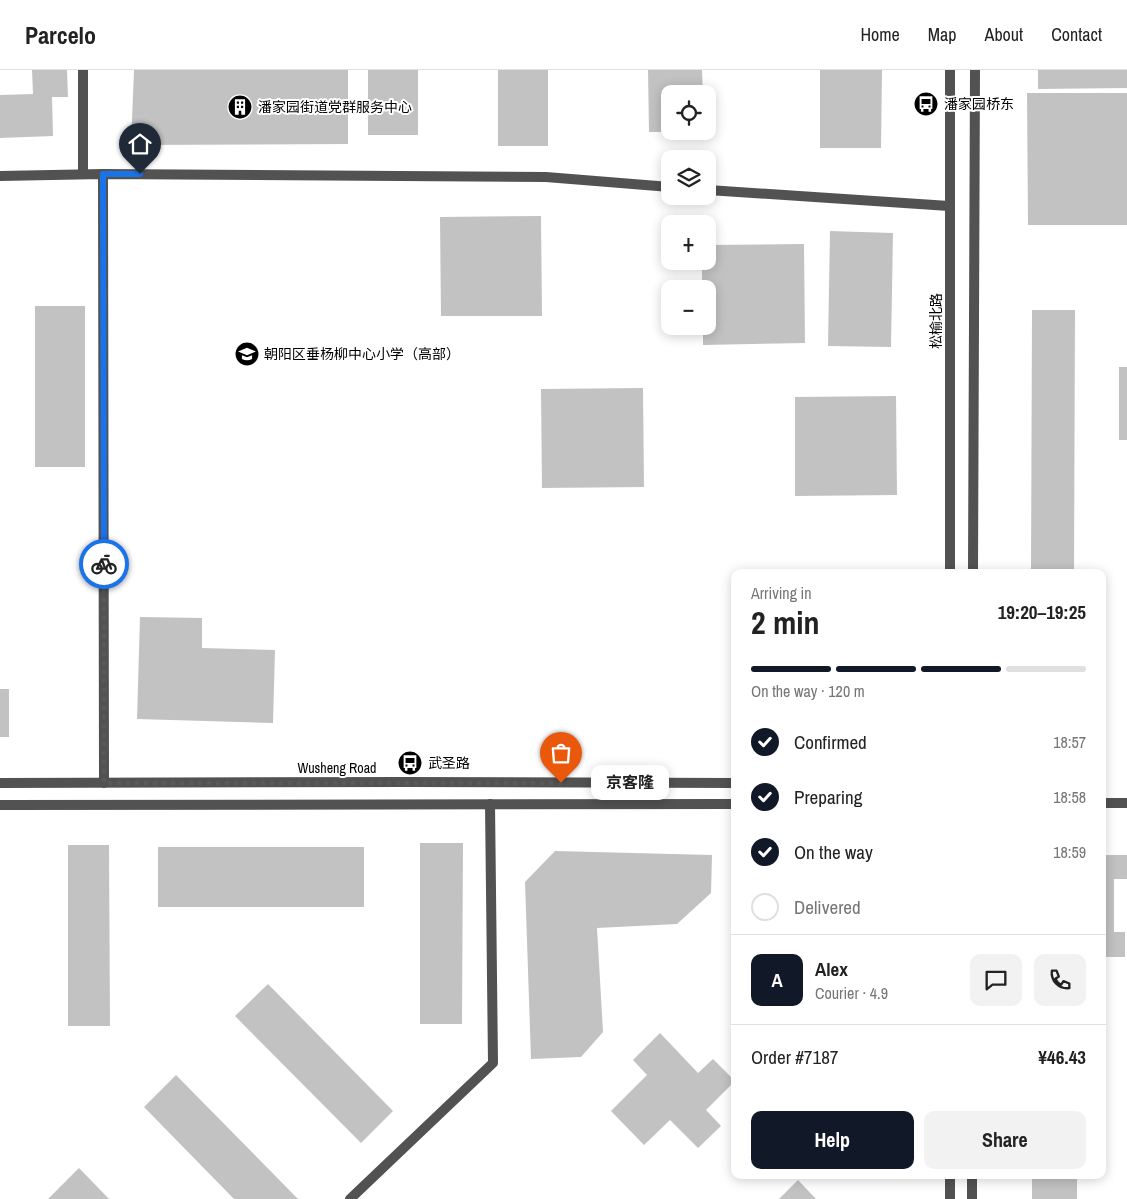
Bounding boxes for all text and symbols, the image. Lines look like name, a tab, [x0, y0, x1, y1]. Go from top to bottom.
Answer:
text: Parcelo	[25, 19, 96, 51]
text: Home	[860, 22, 900, 47]
text: Map	[928, 22, 957, 47]
text: About	[985, 22, 1023, 47]
text: Contact	[1051, 22, 1102, 47]
map controls	[661, 85, 716, 335]
button: locate	[661, 85, 716, 140]
bus stop icon: 潘家园桥东	[913, 91, 939, 117]
building icon: 潘家园街道党群服务中心	[227, 94, 253, 120]
place label: 潘家园桥东	[944, 95, 1014, 113]
place label: 潘家园街道党群服务中心	[258, 98, 412, 116]
pin	[119, 123, 161, 174]
icon: home	[126, 130, 154, 158]
button: layers	[661, 150, 716, 205]
button: +	[661, 215, 716, 270]
button: −	[661, 280, 716, 335]
street label: 松榆北路	[927, 293, 945, 349]
school or university icon: 朝阳区垂杨柳中心小学（高部）	[234, 341, 260, 367]
place label: 朝阳区垂杨柳中心小学（高部）	[264, 345, 460, 363]
courier	[79, 539, 129, 589]
icon: bike	[90, 550, 118, 578]
text: Arriving in	[751, 582, 812, 604]
text: 19:20–19:25	[998, 599, 1086, 625]
text: 2 min	[751, 601, 820, 644]
text: On the way · 120 m	[751, 680, 865, 702]
icon: check	[751, 728, 779, 756]
text: Confirmed	[794, 729, 867, 755]
text: 18:57	[1053, 731, 1086, 753]
pin	[540, 732, 582, 783]
icon: bag	[547, 739, 575, 767]
bus stop icon: 武圣路	[397, 750, 423, 776]
place label: 武圣路	[428, 754, 470, 772]
street label: Wusheng Road	[298, 759, 376, 777]
callout: 京客隆	[591, 766, 668, 800]
text: 京客隆	[606, 771, 654, 793]
icon: check	[751, 783, 779, 811]
text: Preparing	[794, 784, 862, 810]
text: 18:58	[1053, 786, 1086, 808]
icon: check	[751, 838, 779, 866]
text: On the way	[794, 839, 873, 865]
text: 18:59	[1053, 841, 1086, 863]
text: Delivered	[794, 894, 861, 920]
button: chat	[970, 954, 1022, 1006]
button: phone	[1034, 954, 1086, 1006]
text: Alex	[815, 956, 848, 982]
text: A	[771, 967, 783, 993]
text: Courier · 4.9	[815, 982, 888, 1004]
text: Order #7187	[751, 1044, 838, 1070]
text: ¥46.43	[1038, 1044, 1086, 1070]
button: Help	[751, 1111, 914, 1169]
button: Share	[924, 1111, 1086, 1169]

